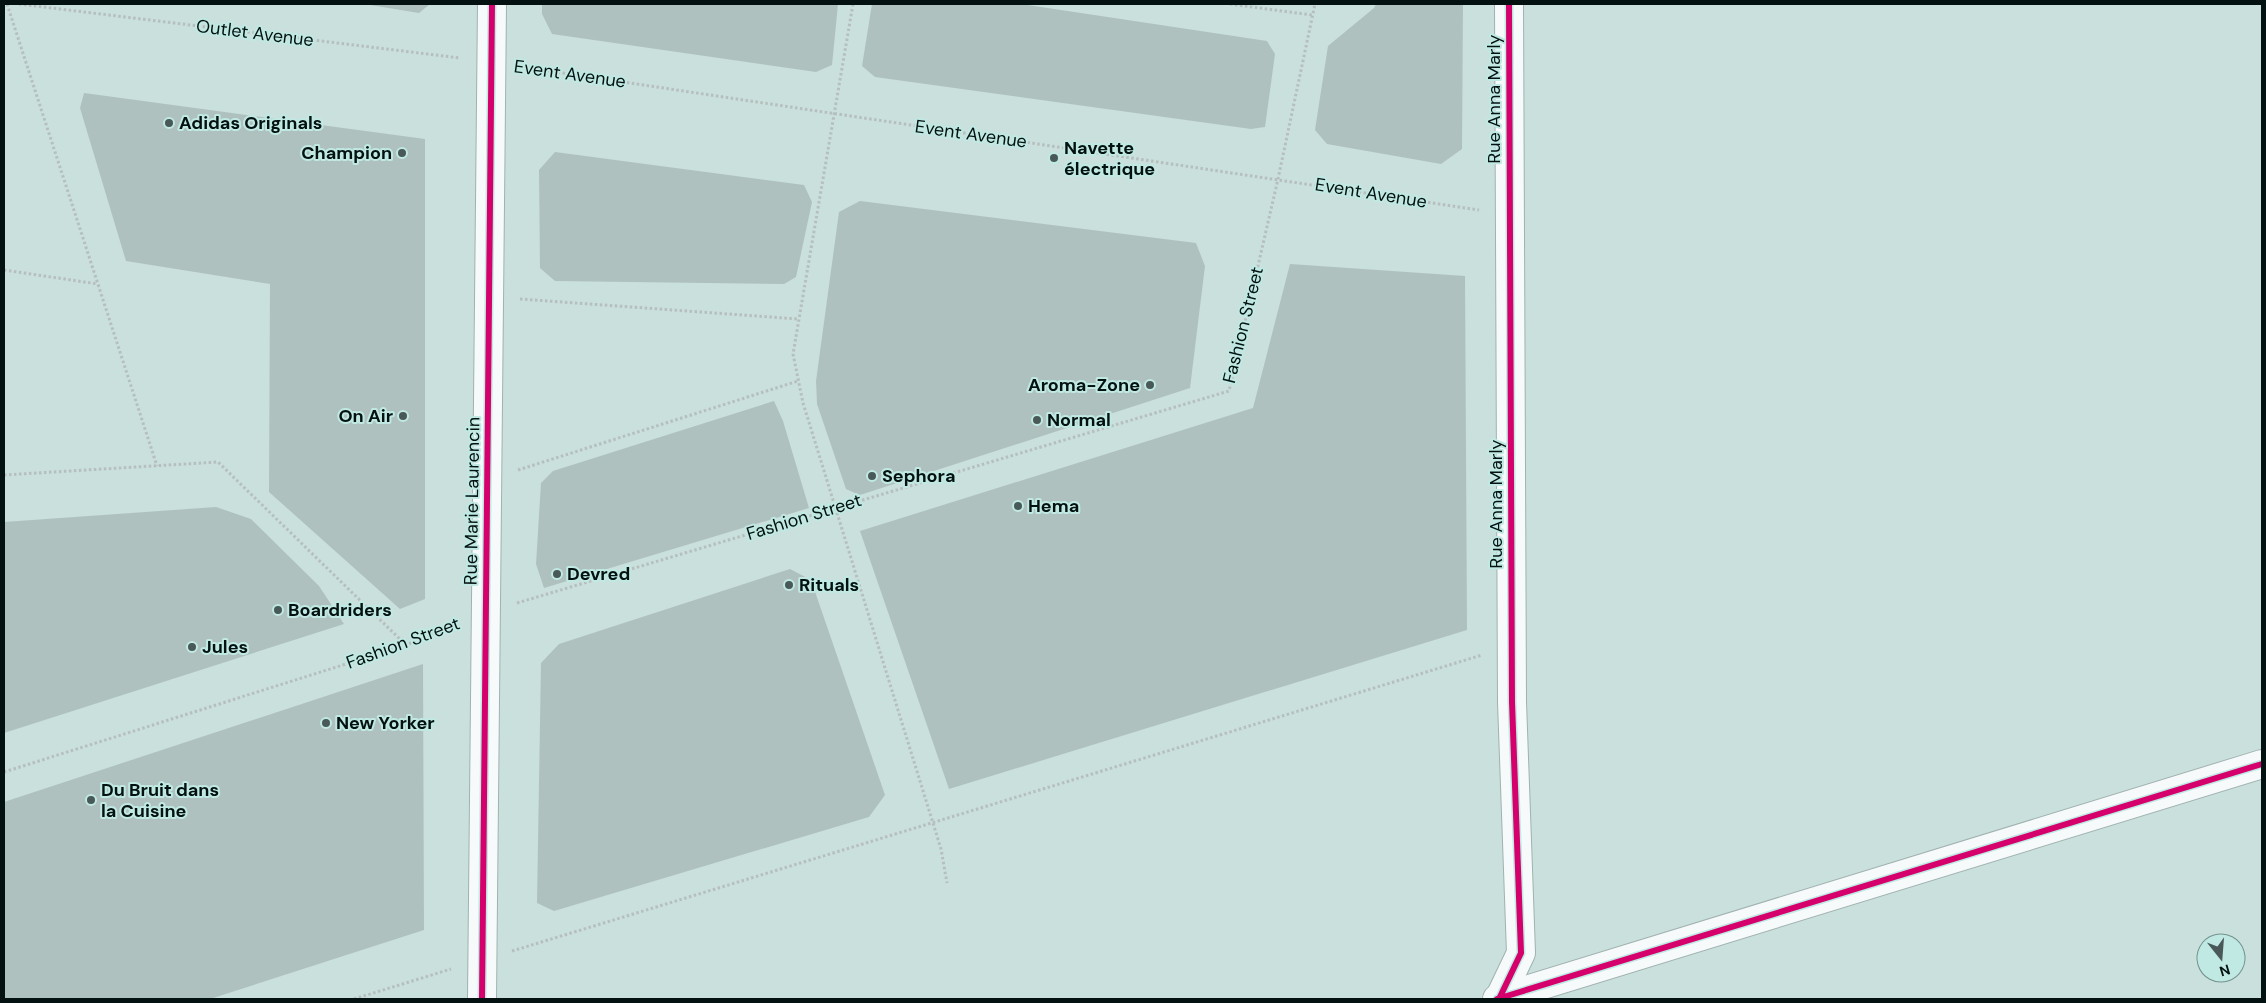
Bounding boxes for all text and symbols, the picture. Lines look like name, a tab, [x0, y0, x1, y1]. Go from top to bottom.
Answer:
street label: Outlet Avenue	[195, 14, 315, 52]
street label: Rue Anna Marly	[1482, 35, 1506, 163]
street label: Event Avenue	[512, 54, 628, 94]
place label: Adidas Originals	[179, 111, 322, 135]
street label: Event Avenue	[913, 114, 1029, 154]
marker: Adidas Originals	[163, 117, 175, 129]
place label: Navette électrique	[1064, 136, 1155, 181]
place label: Champion	[301, 141, 392, 165]
marker: Champion	[396, 147, 408, 159]
marker: Navette électrique	[1048, 152, 1060, 164]
street label: Event Avenue	[1313, 172, 1429, 214]
street label: Fashion Street	[1217, 264, 1269, 386]
place label: Aroma-Zone	[1028, 373, 1140, 397]
marker: Aroma-Zone	[1144, 379, 1156, 391]
place label: On Air	[338, 404, 393, 428]
place label: Normal	[1047, 408, 1111, 432]
marker: On Air	[397, 410, 409, 422]
marker: Normal	[1031, 414, 1043, 426]
street label: Rue Marie Laurencin	[459, 417, 485, 585]
street label: Rue Anna Marly	[1484, 440, 1508, 568]
place label: Sephora	[882, 464, 956, 488]
marker: Sephora	[866, 470, 878, 482]
street label: Fashion Street	[743, 488, 865, 546]
place label: Hema	[1028, 494, 1079, 518]
marker: Hema	[1012, 500, 1024, 512]
place label: Devred	[567, 562, 630, 586]
marker: Devred	[551, 568, 563, 580]
place label: Rituals	[799, 573, 859, 597]
marker: Rituals	[783, 579, 795, 591]
place label: Boardriders	[288, 598, 392, 622]
marker: Boardriders	[272, 604, 284, 616]
street label: Fashion Street	[343, 611, 463, 675]
place label: Jules	[202, 635, 248, 659]
marker: Jules	[186, 641, 198, 653]
place label: New Yorker	[336, 711, 435, 735]
marker: New Yorker	[320, 717, 332, 729]
place label: Du Bruit dans la Cuisine	[101, 778, 219, 823]
marker: Du Bruit dans la Cuisine	[85, 794, 97, 806]
north arrow	[2196, 933, 2246, 983]
text: N	[2217, 960, 2232, 981]

